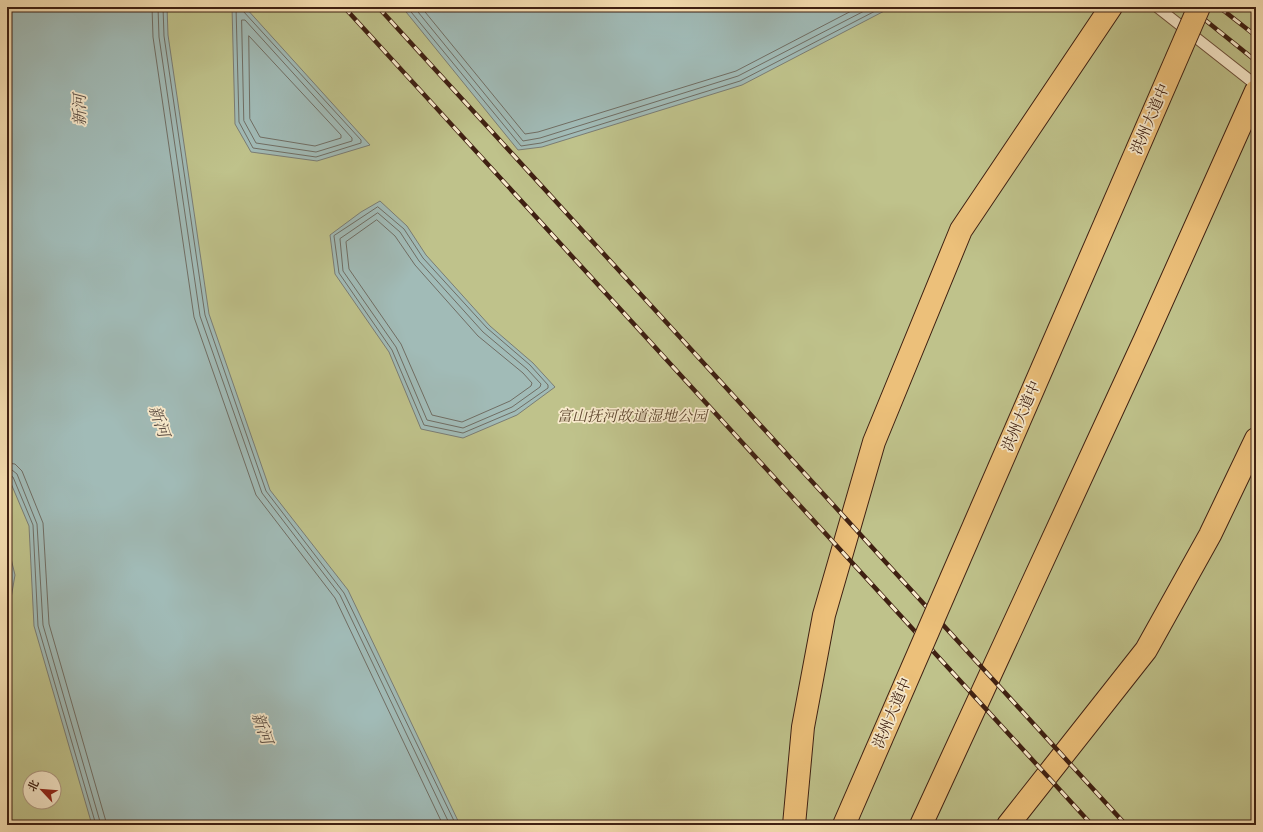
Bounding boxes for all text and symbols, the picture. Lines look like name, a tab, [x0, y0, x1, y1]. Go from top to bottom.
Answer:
street label: 洪州大道中	[1126, 81, 1173, 157]
water label: 新河	[69, 91, 90, 126]
street label: 洪州大道中	[997, 378, 1044, 454]
water label: 新河	[144, 403, 176, 443]
park label: 富山抚河故道湿地公园	[557, 406, 709, 425]
street label: 洪州大道中	[868, 675, 915, 751]
water label: 新河	[247, 710, 279, 750]
north arrow	[22, 770, 62, 810]
text: 北	[24, 778, 42, 794]

